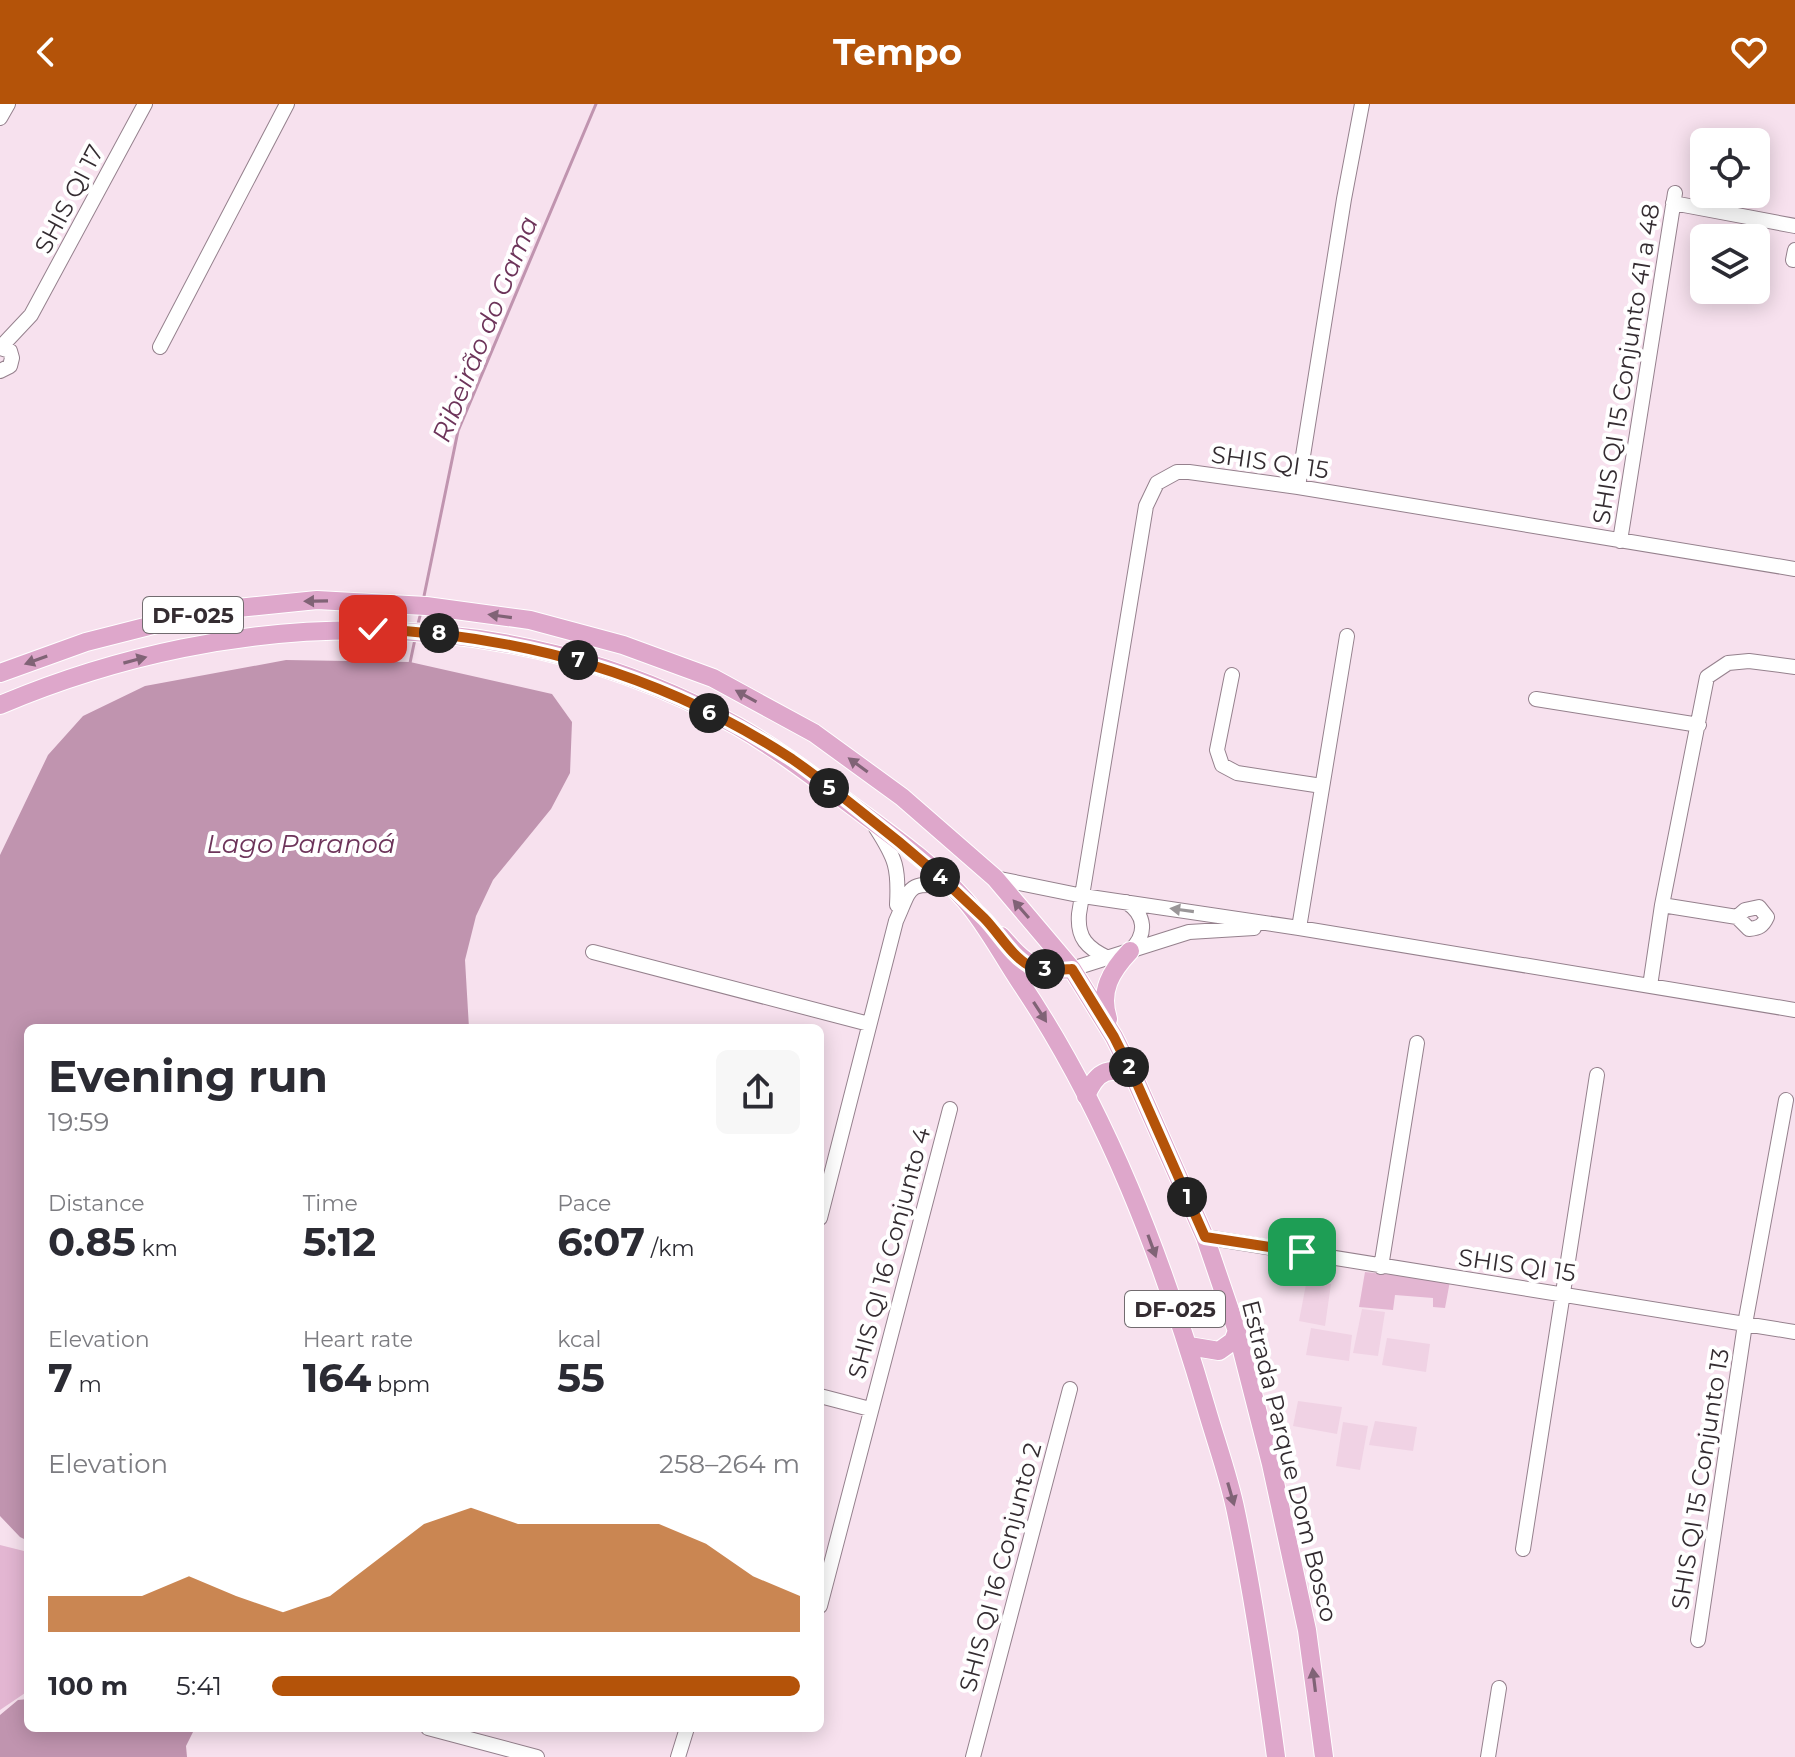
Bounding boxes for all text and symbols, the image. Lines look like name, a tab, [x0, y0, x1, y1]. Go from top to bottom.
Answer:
icon: back	[24, 30, 68, 74]
text: Tempo	[833, 30, 962, 74]
icon: heart	[1727, 30, 1771, 74]
map controls	[1690, 128, 1770, 304]
button: locate	[1690, 128, 1770, 208]
street label: SHIS QI 17	[28, 140, 110, 258]
street label: SHIS QI 15 Conjunto 41 a 48	[1586, 202, 1666, 526]
water label: Ribeirão do Gama	[425, 211, 545, 447]
button: layers	[1690, 224, 1770, 304]
street label: SHIS QI 15	[1209, 439, 1331, 485]
one-way arrow	[303, 595, 329, 607]
pin	[339, 595, 407, 663]
road number: DF-025	[143, 597, 243, 633]
icon: check	[351, 607, 395, 651]
one-way arrow	[487, 609, 512, 622]
pin: 8	[419, 613, 459, 653]
text: 8	[432, 619, 446, 646]
pin: 7	[558, 640, 598, 680]
text: 7	[571, 646, 585, 673]
one-way arrow	[122, 653, 147, 665]
one-way arrow	[24, 654, 48, 667]
one-way arrow	[735, 689, 757, 703]
pin: 6	[689, 693, 729, 733]
text: 6	[702, 699, 716, 726]
one-way arrow	[848, 758, 868, 774]
pin: 5	[809, 768, 849, 808]
text: 5	[822, 774, 836, 801]
water label: Lago Paranoá	[207, 828, 395, 860]
pin: 4	[920, 857, 960, 897]
text: 4	[932, 863, 948, 890]
one-way arrow	[1013, 900, 1030, 920]
one-way arrow	[1169, 903, 1194, 916]
pin: 3	[1025, 949, 1065, 989]
text: 3	[1038, 955, 1052, 982]
one-way arrow	[1032, 1001, 1046, 1023]
pin: 2	[1109, 1047, 1149, 1087]
text: Evening run	[48, 1049, 328, 1103]
button: share	[716, 1050, 800, 1134]
text: 2	[1123, 1053, 1135, 1080]
text: 19:59	[48, 1106, 109, 1138]
street label: SHIS QI 16 Conjunto 4	[841, 1124, 937, 1382]
pin: 1	[1167, 1177, 1207, 1217]
text: 1	[1183, 1183, 1191, 1210]
text: Distance	[48, 1190, 145, 1217]
text: Time	[303, 1190, 358, 1217]
text: Pace	[557, 1190, 611, 1217]
text: 0.85	[48, 1217, 136, 1266]
text: 5:12	[303, 1217, 376, 1266]
text: 6:07	[557, 1217, 645, 1266]
pin	[1268, 1218, 1336, 1286]
icon: arrive	[1280, 1230, 1324, 1274]
one-way arrow	[1146, 1234, 1159, 1258]
text: km	[136, 1235, 178, 1262]
text: /km	[645, 1235, 695, 1262]
street label: SHIS QI 15	[1456, 1242, 1578, 1288]
road number: DF-025	[1125, 1291, 1225, 1327]
street label: Estrada Parque Dom Bosco	[1236, 1297, 1344, 1625]
text: Elevation	[48, 1326, 150, 1353]
text: Heart rate	[303, 1326, 413, 1353]
text: kcal	[557, 1326, 601, 1353]
street label: SHIS QI 15 Conjunto 13	[1665, 1346, 1735, 1612]
text: 7	[48, 1353, 73, 1402]
text: 164	[303, 1353, 371, 1402]
text: 55	[557, 1353, 605, 1402]
text: m	[73, 1371, 102, 1398]
text: bpm	[371, 1371, 430, 1398]
street label: SHIS QI 16 Conjunto 2	[953, 1439, 1047, 1695]
text: Elevation	[48, 1448, 168, 1480]
text: 258–264 m	[659, 1448, 800, 1480]
one-way arrow	[1225, 1482, 1238, 1506]
one-way arrow	[1307, 1667, 1320, 1692]
text: 100 m	[48, 1670, 128, 1702]
text: 5:41	[176, 1670, 222, 1702]

